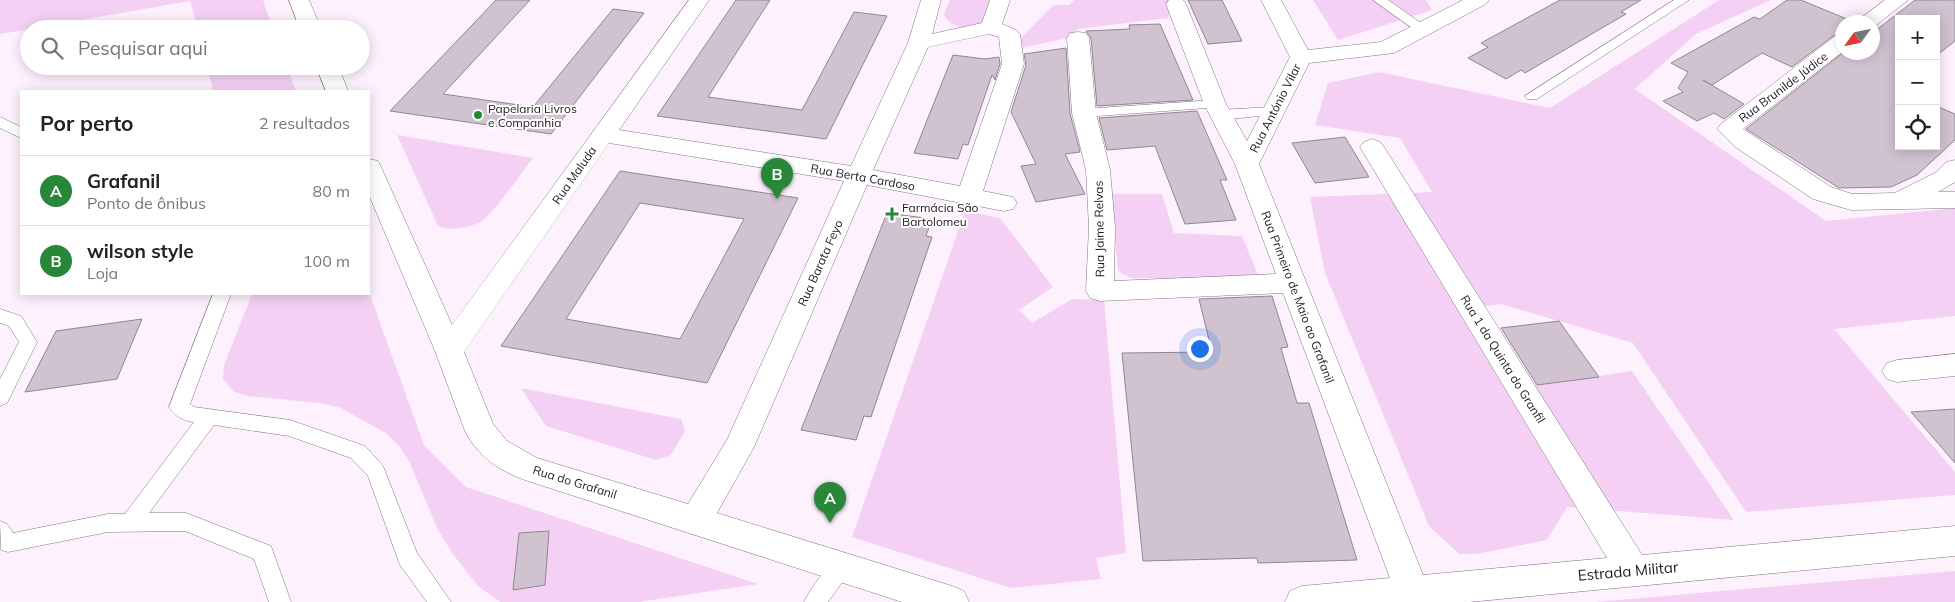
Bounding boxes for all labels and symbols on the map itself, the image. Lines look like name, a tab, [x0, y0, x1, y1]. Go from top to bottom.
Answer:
north arrow	[1835, 15, 1880, 60]
street label: Rua Brunilde Júdice	[1735, 49, 1831, 125]
street label: Rua António Vilar	[1246, 60, 1304, 155]
place label: Papelaria Livros e Companhia	[488, 101, 577, 130]
marker: Papelaria Livros e Companhia	[472, 109, 484, 121]
street label: Rua Maluda	[549, 143, 599, 207]
pin: B	[761, 158, 793, 199]
street label: Rua Berta Cardoso	[810, 160, 917, 194]
street label: Rua Jaime Relvas	[1091, 180, 1107, 277]
place label: Farmácia São Bartolomeu	[902, 200, 979, 229]
marker: Farmácia São Bartolomeu	[886, 208, 898, 220]
street label: Rua Primeiro de Maio ao Grafanil	[1258, 209, 1338, 385]
street label: Rua Barata Feyo	[794, 217, 846, 309]
street label: Rua 1 da Quinta do Granfil	[1457, 292, 1549, 426]
your location	[1187, 336, 1213, 362]
street label: Rua do Grafanil	[531, 462, 619, 502]
pin: A	[814, 482, 846, 523]
street label: Estrada Militar	[1577, 557, 1680, 585]

